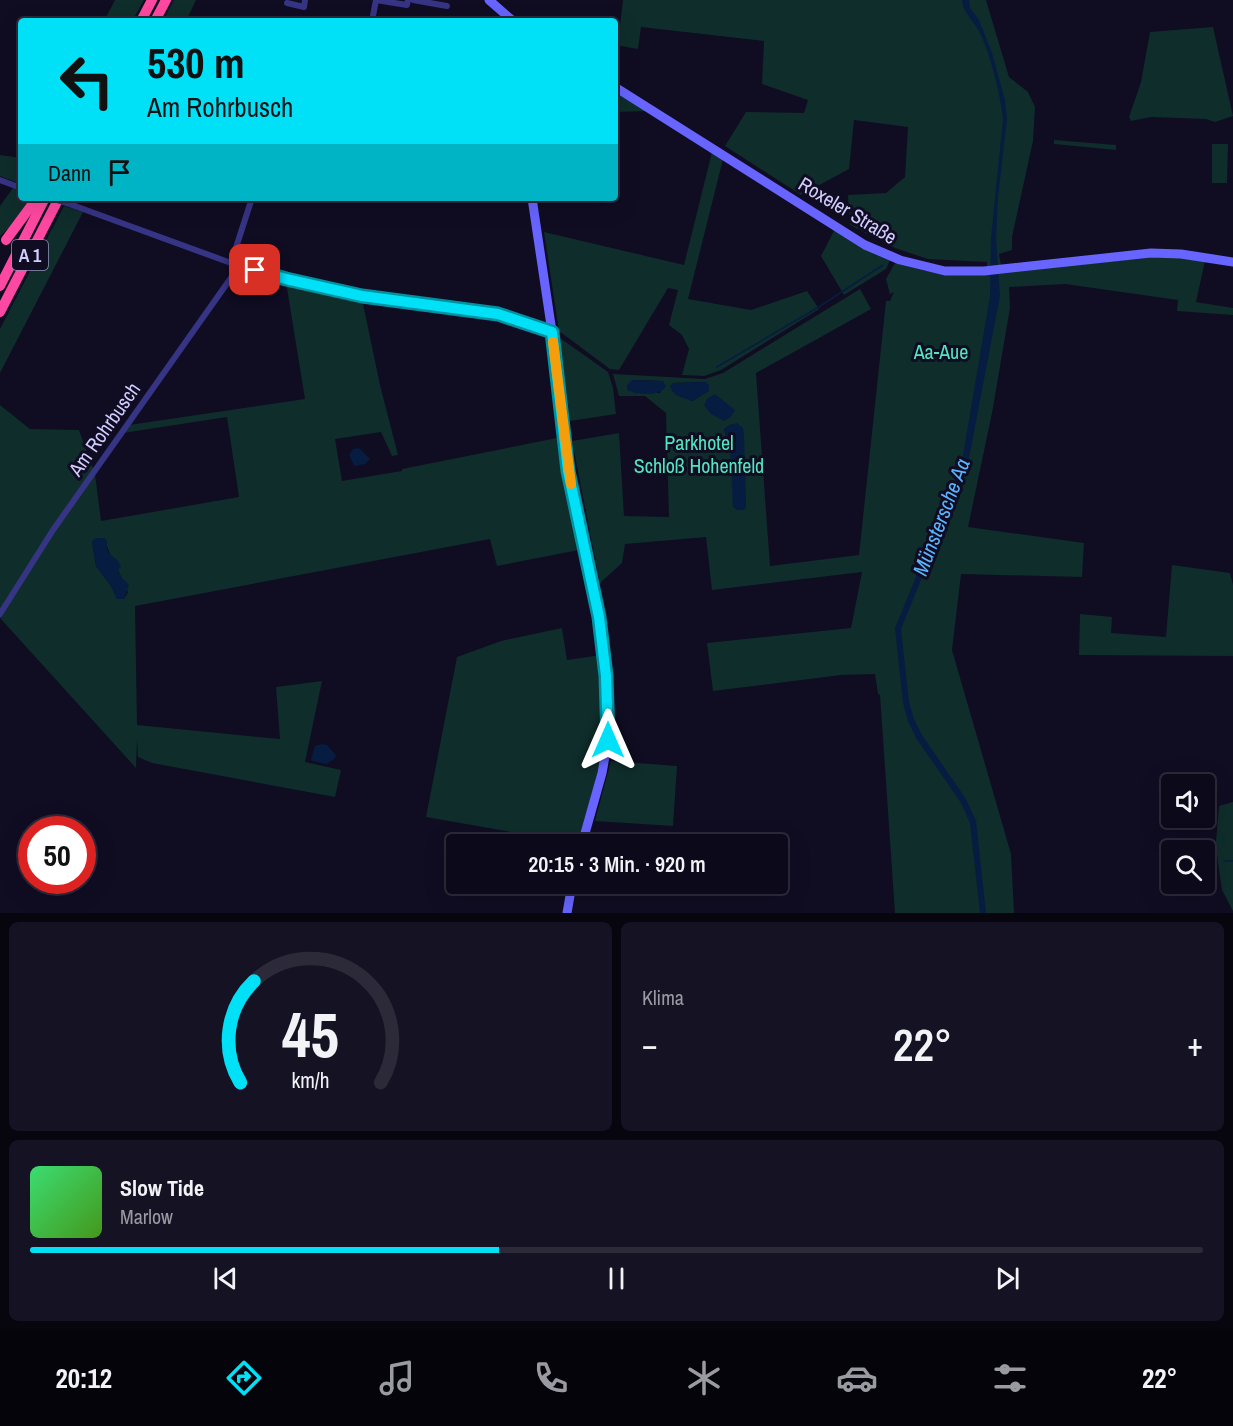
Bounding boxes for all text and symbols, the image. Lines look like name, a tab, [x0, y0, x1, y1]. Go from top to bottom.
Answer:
text: 530 m	[147, 35, 245, 91]
icon: left	[48, 42, 126, 120]
text: Am Rohrbusch	[147, 89, 293, 125]
icon: arrive	[103, 156, 136, 189]
text: Dann	[48, 158, 91, 188]
street label: Roxeler Straße	[794, 170, 902, 250]
road number: A 1	[12, 240, 48, 270]
pin	[229, 244, 280, 295]
icon: arrive	[238, 253, 271, 286]
park label: Aa-Aue	[913, 338, 968, 365]
street label: Am Rohrbusch	[61, 377, 146, 482]
park label: Parkhotel Schloß Hohenfeld	[634, 429, 764, 479]
water label: Münstersche Aa	[905, 454, 977, 580]
position arrow	[576, 708, 640, 772]
map controls	[1161, 774, 1215, 894]
button: sound	[1161, 774, 1215, 828]
speed limit sign: 50	[18, 816, 96, 894]
button: search	[1161, 840, 1215, 894]
text: 20:15 · 3 Min. · 920 m	[528, 849, 706, 879]
text: Klima	[642, 984, 684, 1011]
text: 45	[282, 992, 339, 1076]
text: 22°	[893, 1014, 952, 1075]
text: −	[642, 1022, 658, 1066]
text: +	[1187, 1022, 1203, 1066]
text: km/h	[291, 1067, 330, 1096]
text: Slow Tide	[120, 1173, 204, 1203]
text: Marlow	[120, 1203, 173, 1230]
icon: previous	[209, 1262, 242, 1295]
icon: pause	[600, 1262, 633, 1295]
icon: next	[991, 1262, 1024, 1295]
icon: directions	[223, 1357, 265, 1399]
icon: music	[376, 1357, 418, 1399]
icon: phone	[530, 1357, 572, 1399]
icon: climate	[683, 1357, 725, 1399]
icon: car	[836, 1357, 878, 1399]
icon: filters	[989, 1357, 1031, 1399]
text: 20:12	[56, 1360, 112, 1396]
text: 22°	[1142, 1360, 1177, 1396]

